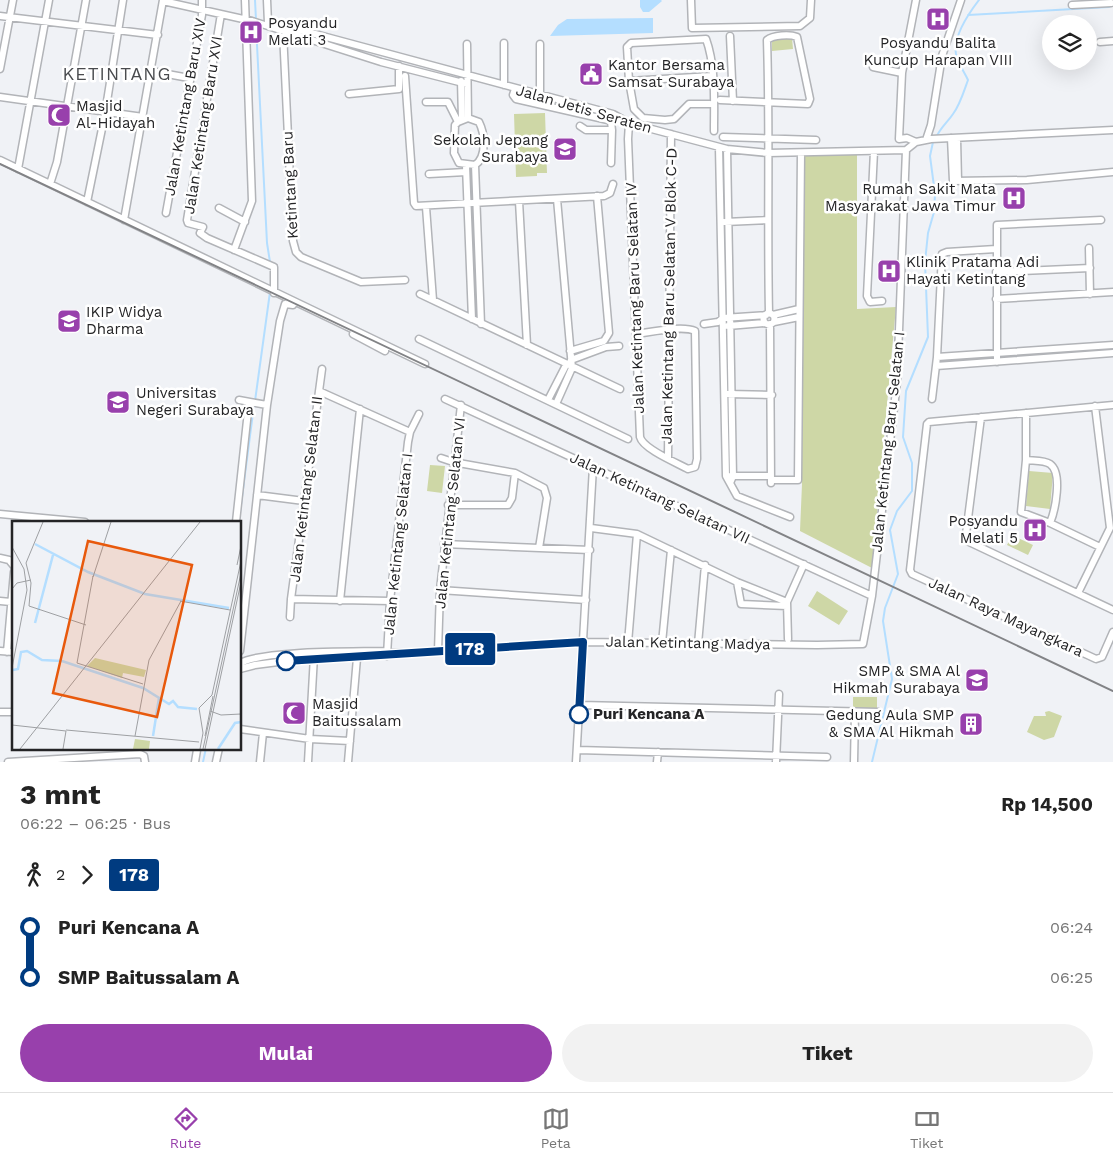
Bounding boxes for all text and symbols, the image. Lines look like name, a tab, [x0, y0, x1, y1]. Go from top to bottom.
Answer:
hospital icon: Posyandu Balita Kuncup Harapan VIII	[925, 6, 951, 32]
place label: Posyandu Melati 3	[268, 14, 337, 49]
map controls	[1042, 15, 1097, 70]
button: layers	[1042, 15, 1097, 70]
street label: Jalan Ketintang Baru XIV	[160, 16, 210, 197]
hospital icon: Posyandu Melati 3	[238, 19, 264, 45]
place label: Posyandu Balita Kuncup Harapan VIII	[864, 34, 1012, 69]
street label: Jalan Ketintang Baru XVI	[180, 35, 226, 215]
place label: Kantor Bersama Samsat Surabaya	[608, 56, 735, 91]
public building icon: Kantor Bersama Samsat Surabaya	[578, 61, 604, 87]
district label: KETINTANG	[62, 63, 172, 84]
street label: Jalan Jetis Seraten	[514, 81, 654, 137]
place label: Masjid Al-Hidayah	[76, 97, 155, 132]
mosque icon: Masjid Al-Hidayah	[46, 102, 72, 128]
street label: Ketintang Baru	[278, 131, 302, 239]
place label: Sekolah Jepang Surabaya	[433, 131, 548, 166]
school or university icon: Sekolah Jepang Surabaya	[552, 136, 578, 162]
street label: Jalan Ketintang Baru Selatan V Blok C-D	[657, 148, 681, 444]
place label: Rumah Sakit Mata Masyarakat Jawa Timur	[825, 180, 996, 215]
street label: Jalan Ketintang Baru Selatan IV	[622, 182, 648, 414]
hospital icon: Rumah Sakit Mata Masyarakat Jawa Timur	[1001, 185, 1027, 211]
place label: Klinik Pratama Adi Hayati Ketintang	[906, 253, 1039, 288]
hospital icon: Klinik Pratama Adi Hayati Ketintang	[876, 258, 902, 284]
place label: IKIP Widya Dharma	[86, 303, 163, 338]
school or university icon: IKIP Widya Dharma	[56, 308, 82, 334]
street label: Jalan Ketintang Baru Selatan I	[867, 331, 909, 553]
place label: Universitas Negeri Surabaya	[136, 384, 255, 419]
school or university icon: Universitas Negeri Surabaya	[105, 389, 131, 415]
street label: Jalan Ketintang Selatan II	[286, 395, 326, 583]
street label: Jalan Ketintang Selatan VI	[431, 416, 469, 610]
street label: Jalan Ketintang Selatan VII	[567, 448, 753, 548]
street label: Jalan Ketintang Selatan I	[379, 452, 417, 636]
place label: Posyandu Melati 5	[949, 512, 1018, 547]
hospital icon: Posyandu Melati 5	[1022, 517, 1048, 543]
inset map	[12, 521, 241, 750]
street label: Jalan Raya Mayangkara	[926, 573, 1087, 661]
line badge: 178	[441, 633, 499, 665]
street label: Jalan Ketintang Madya	[605, 633, 771, 653]
text: 178	[455, 638, 485, 659]
unlabelled marker	[276, 651, 296, 671]
place label: SMP & SMA Al Hikmah Surabaya	[833, 662, 961, 697]
school or university icon: SMP & SMA Al Hikmah Surabaya	[964, 667, 990, 693]
place label: Masjid Baitussalam	[312, 695, 402, 730]
mosque icon: Masjid Baitussalam	[281, 700, 307, 726]
marker: Puri Kencana A	[569, 704, 589, 724]
place label: Puri Kencana A	[593, 705, 705, 723]
place label: Gedung Aula SMP & SMA Al Hikmah	[826, 706, 954, 741]
building icon: Gedung Aula SMP & SMA Al Hikmah	[958, 711, 984, 737]
text: 3 mnt	[20, 778, 100, 811]
text: Rp 14,500	[1001, 793, 1093, 816]
text: 06:22 – 06:25 · Bus	[20, 814, 171, 833]
icon: walk	[20, 861, 48, 889]
icon: forward	[73, 861, 101, 889]
text: 178	[119, 864, 149, 885]
text: 2	[56, 865, 65, 884]
text: Puri Kencana A	[58, 916, 199, 939]
text: 06:24	[1050, 918, 1093, 937]
text: SMP Baitussalam A	[58, 966, 239, 989]
text: 06:25	[1050, 968, 1093, 987]
button: Mulai	[20, 1024, 552, 1082]
button: Tiket	[562, 1024, 1093, 1082]
tab: Rute	[170, 1105, 201, 1151]
tab: Peta	[541, 1105, 571, 1151]
tab: Tiket	[910, 1105, 943, 1151]

